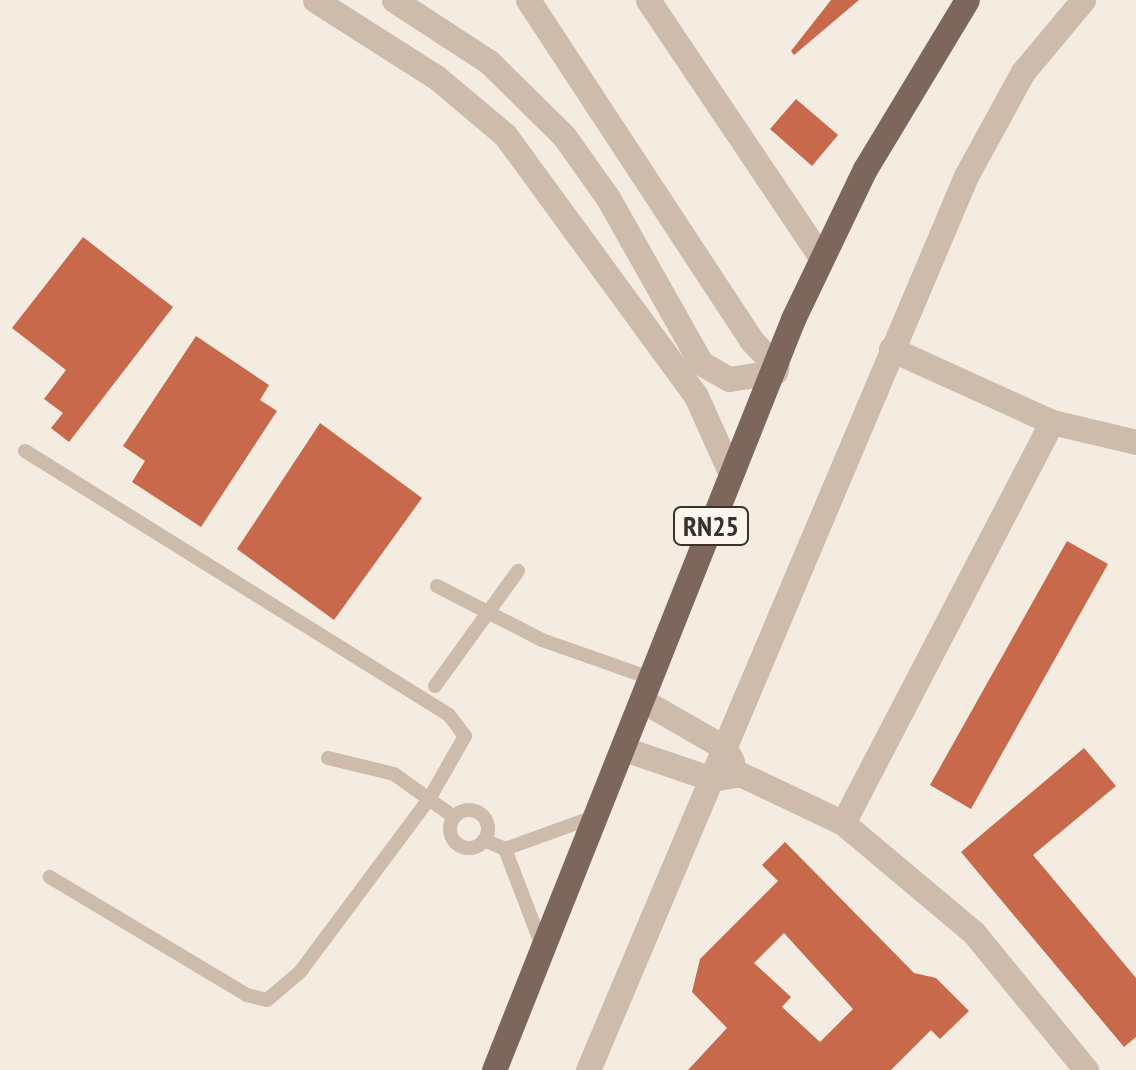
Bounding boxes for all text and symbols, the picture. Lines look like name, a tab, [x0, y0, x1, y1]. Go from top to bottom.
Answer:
road number: RN25	[671, 503, 751, 549]

